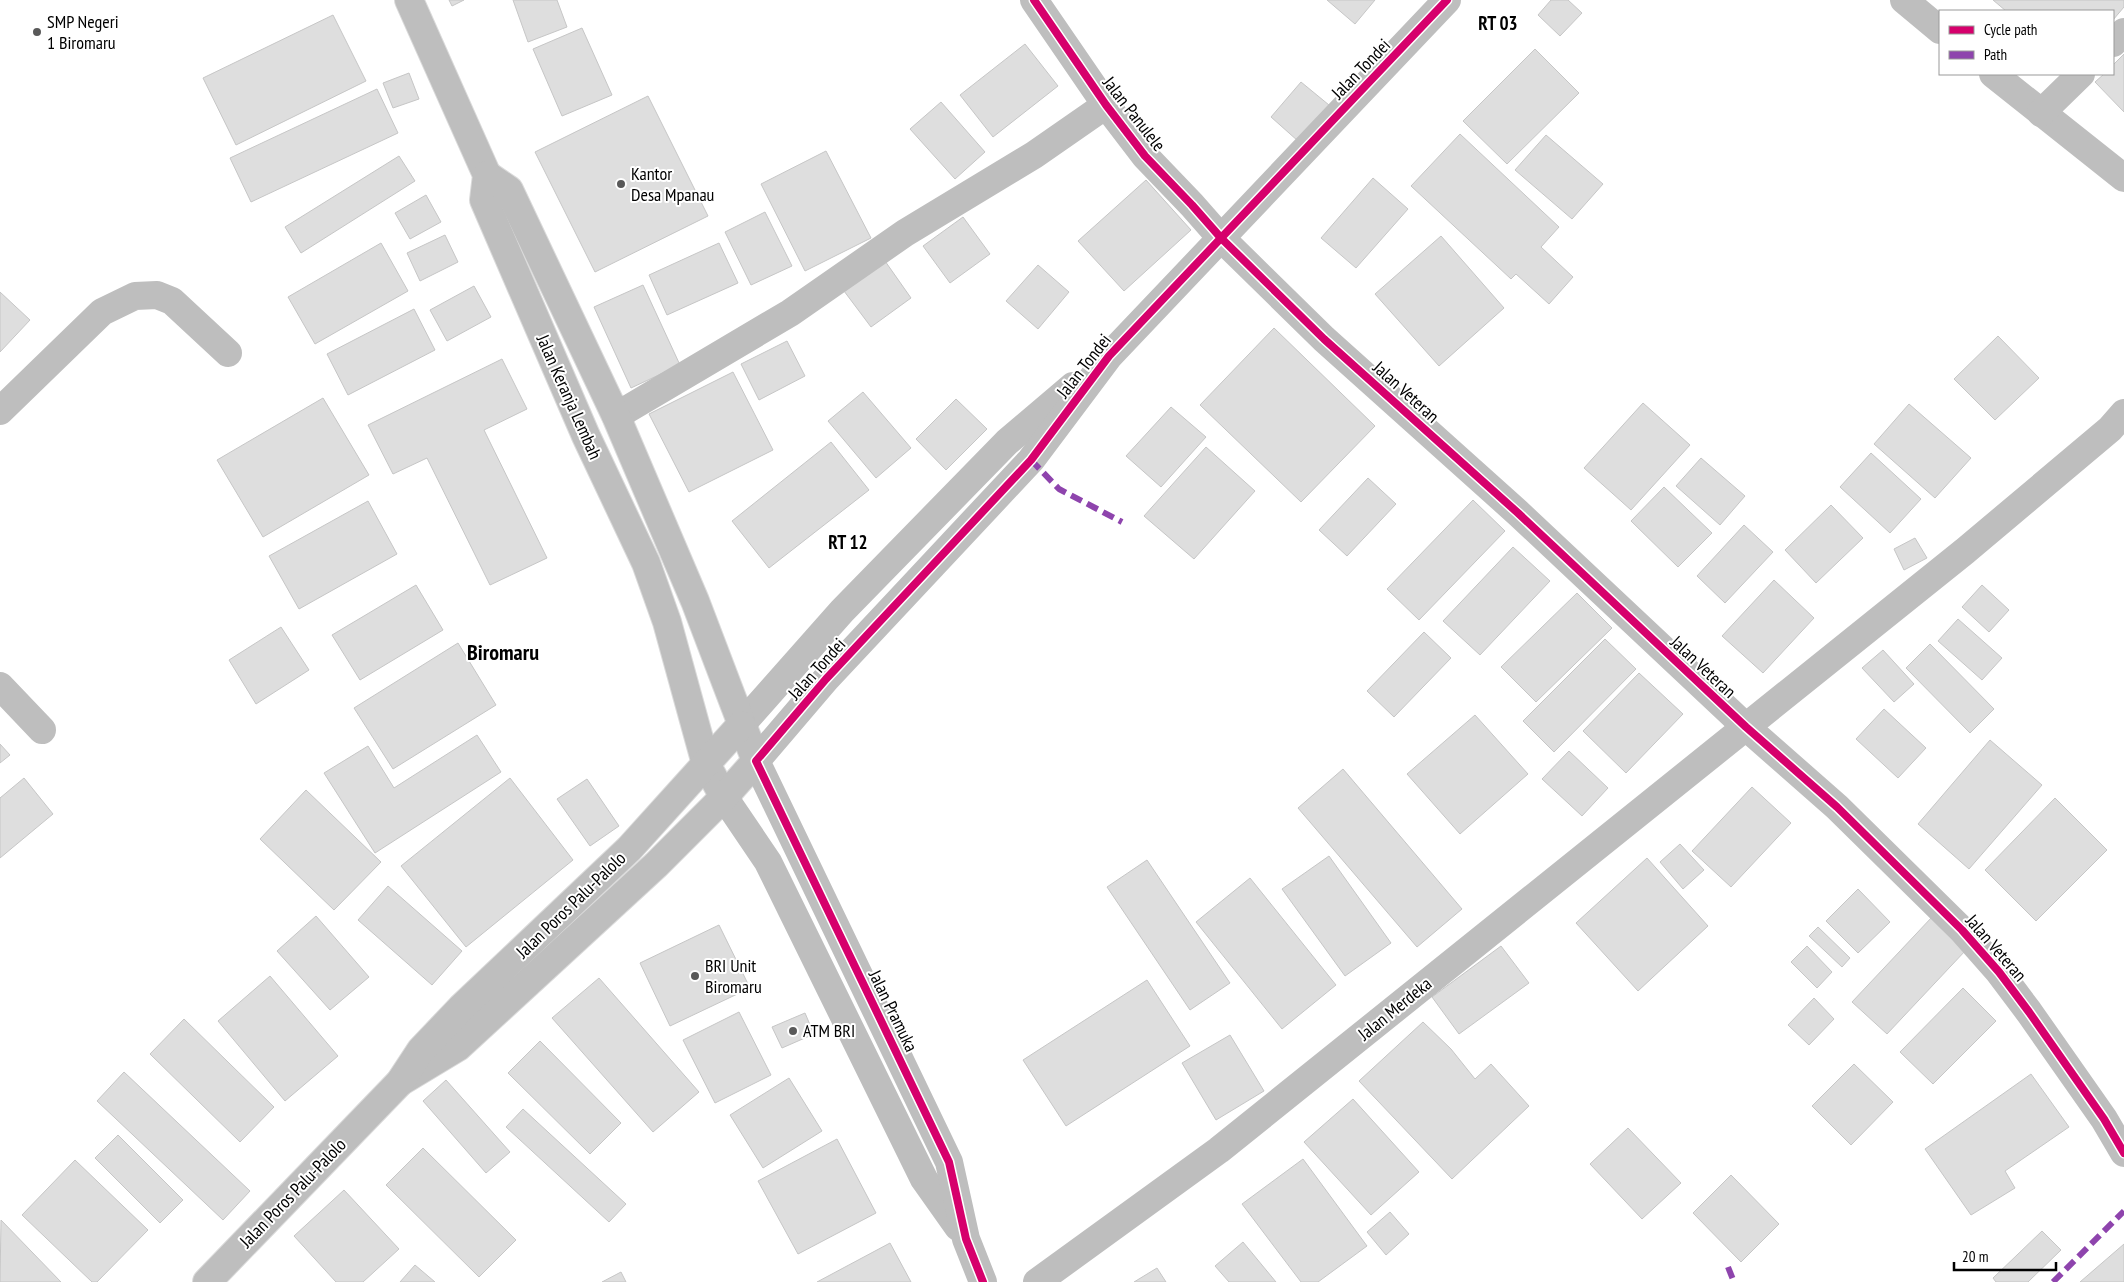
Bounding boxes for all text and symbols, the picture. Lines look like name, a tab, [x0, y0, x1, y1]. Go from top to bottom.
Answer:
place label: SMP Negeri 1 Biromaru	[47, 10, 119, 54]
legend	[1939, 10, 2114, 75]
district label: RT 03	[1478, 11, 1518, 35]
text: Cycle path	[1984, 20, 2037, 39]
marker: SMP Negeri 1 Biromaru	[31, 26, 43, 38]
street label: Jalan Tondei	[1326, 34, 1395, 104]
text: Path	[1984, 45, 2007, 64]
street label: Jalan Panulele	[1097, 71, 1171, 156]
place label: Kantor Desa Mpanau	[631, 162, 714, 206]
marker: Kantor Desa Mpanau	[615, 178, 627, 190]
street label: Jalan Tondei	[1051, 329, 1116, 403]
street label: Jalan Keranja Lembah	[531, 330, 607, 463]
street label: Jalan Veteran	[1368, 355, 1444, 427]
district label: RT 12	[828, 530, 868, 554]
street label: Jalan Veteran	[1665, 630, 1741, 703]
street label: Jalan Tondei	[782, 633, 850, 705]
district label: Biromaru	[467, 638, 539, 666]
street label: Jalan Poros Palu-Palolo	[510, 846, 630, 963]
street label: Jalan Veteran	[1960, 909, 2032, 986]
place label: BRI Unit Biromaru	[705, 954, 762, 998]
street label: Jalan Pramuka	[863, 965, 923, 1055]
marker: BRI Unit Biromaru	[689, 970, 701, 982]
street label: Jalan Merdeka	[1353, 972, 1436, 1046]
place label: ATM BRI	[803, 1019, 855, 1042]
marker: ATM BRI	[787, 1025, 799, 1037]
street label: Jalan Poros Palu-Palolo	[234, 1133, 351, 1253]
scale bar	[1954, 1240, 2056, 1272]
text: 20 m	[1962, 1247, 1988, 1266]

